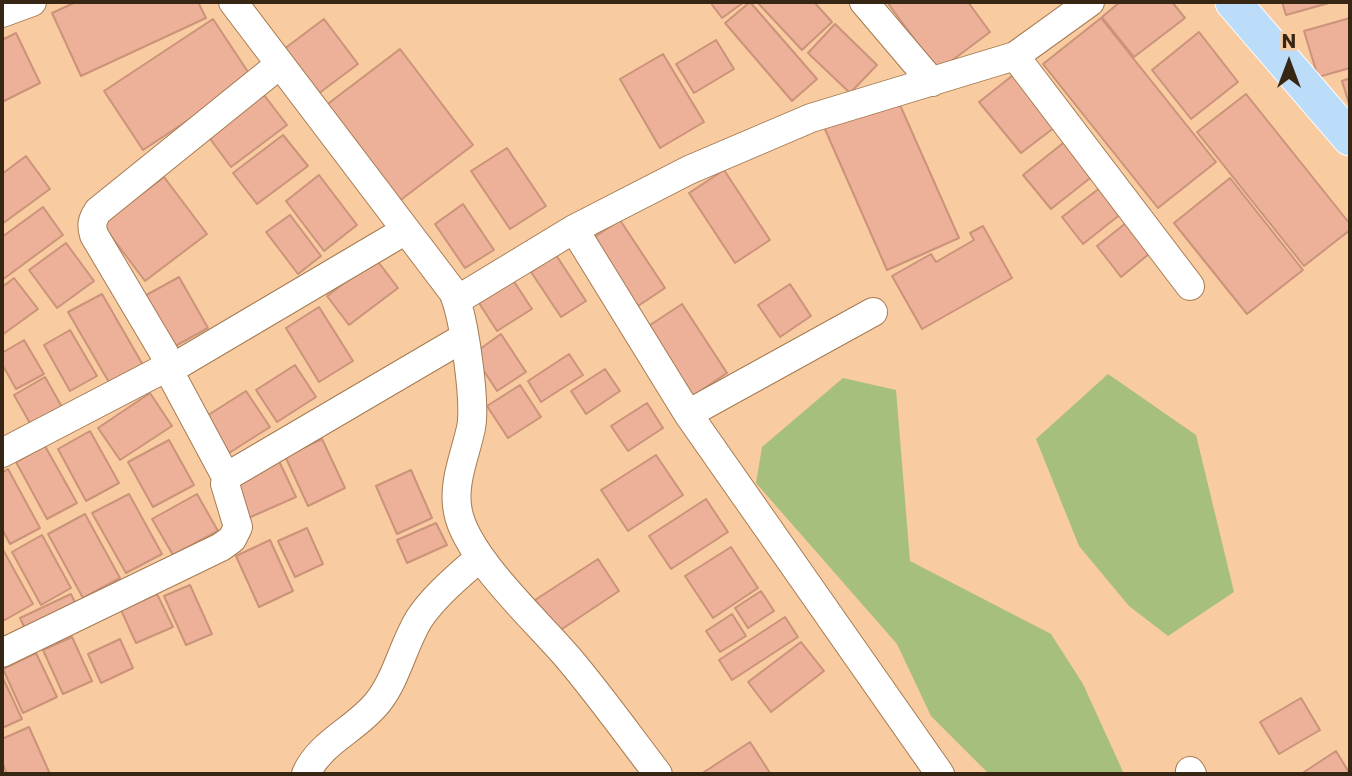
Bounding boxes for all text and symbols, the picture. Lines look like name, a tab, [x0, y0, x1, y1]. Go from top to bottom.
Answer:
north arrow	[1254, 28, 1324, 98]
text: N	[1282, 28, 1296, 55]

